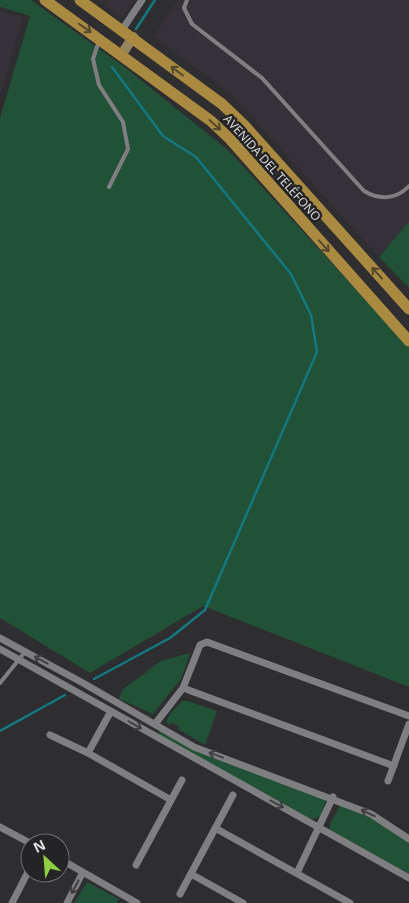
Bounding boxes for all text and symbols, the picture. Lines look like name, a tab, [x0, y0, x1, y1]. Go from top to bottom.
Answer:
one-way arrow	[78, 23, 92, 33]
one-way arrow	[171, 65, 184, 76]
street label: AVENIDA DEL TELÉFONO	[220, 111, 325, 225]
one-way arrow	[208, 119, 221, 131]
one-way arrow	[318, 239, 330, 252]
one-way arrow	[371, 267, 382, 280]
one-way arrow	[35, 655, 49, 665]
one-way arrow	[127, 720, 141, 730]
one-way arrow	[209, 750, 224, 759]
one-way arrow	[269, 799, 283, 809]
one-way arrow	[361, 807, 376, 817]
north arrow	[20, 833, 70, 883]
text: N	[30, 835, 48, 857]
one-way arrow	[70, 880, 80, 895]

